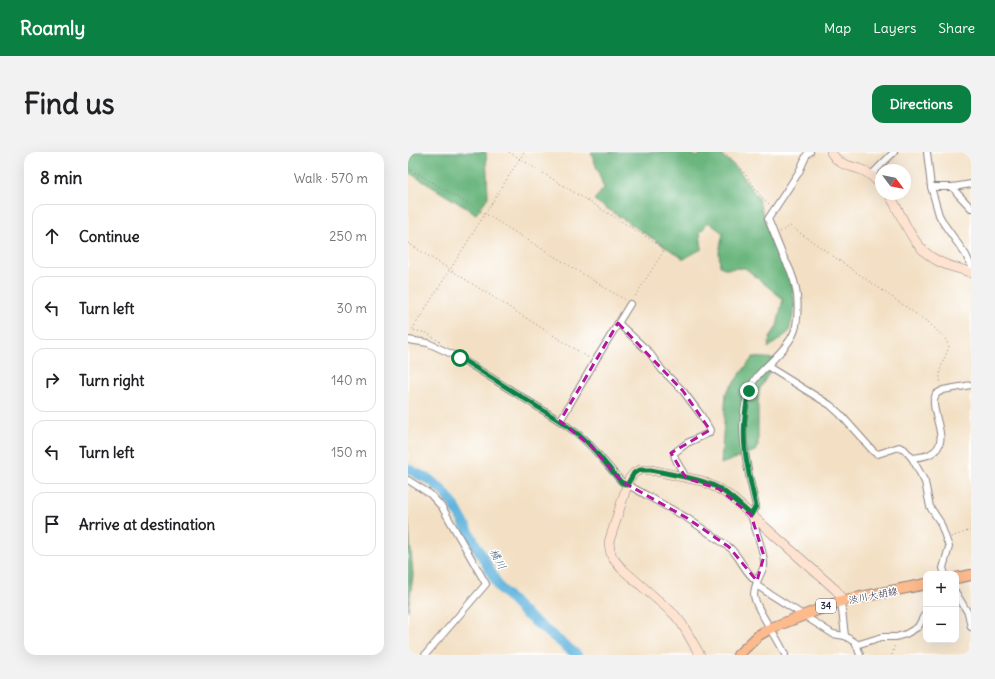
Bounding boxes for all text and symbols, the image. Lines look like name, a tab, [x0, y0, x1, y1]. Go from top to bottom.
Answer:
text: Roamly	[20, 16, 85, 40]
text: Map	[824, 19, 851, 37]
text: Layers	[873, 19, 916, 37]
text: Share	[938, 19, 975, 37]
button: Directions	[872, 85, 971, 123]
text: Find us	[24, 86, 115, 122]
north arrow	[875, 164, 911, 200]
text: 8 min	[40, 167, 82, 189]
text: Walk · 570 m	[294, 170, 368, 187]
icon: ahead	[41, 225, 63, 247]
text: Continue	[79, 227, 140, 246]
text: 250 m	[329, 228, 367, 245]
icon: left	[41, 297, 63, 319]
text: Turn left	[79, 299, 134, 318]
text: 30 m	[337, 300, 367, 317]
route start	[451, 349, 469, 367]
icon: right	[41, 369, 63, 391]
text: Turn right	[79, 371, 144, 390]
text: 140 m	[331, 372, 367, 389]
route end	[740, 382, 758, 400]
icon: left	[41, 441, 63, 463]
text: Turn left	[79, 443, 134, 462]
text: 150 m	[331, 444, 367, 461]
icon: arrive	[41, 513, 63, 535]
text: Arrive at destination	[79, 515, 215, 534]
water label: 橘川	[487, 546, 509, 572]
map controls	[923, 571, 959, 643]
button: +	[923, 571, 959, 607]
street label: 渋川大胡線	[847, 584, 899, 607]
road number: 34	[816, 599, 836, 613]
button: −	[923, 607, 959, 643]

